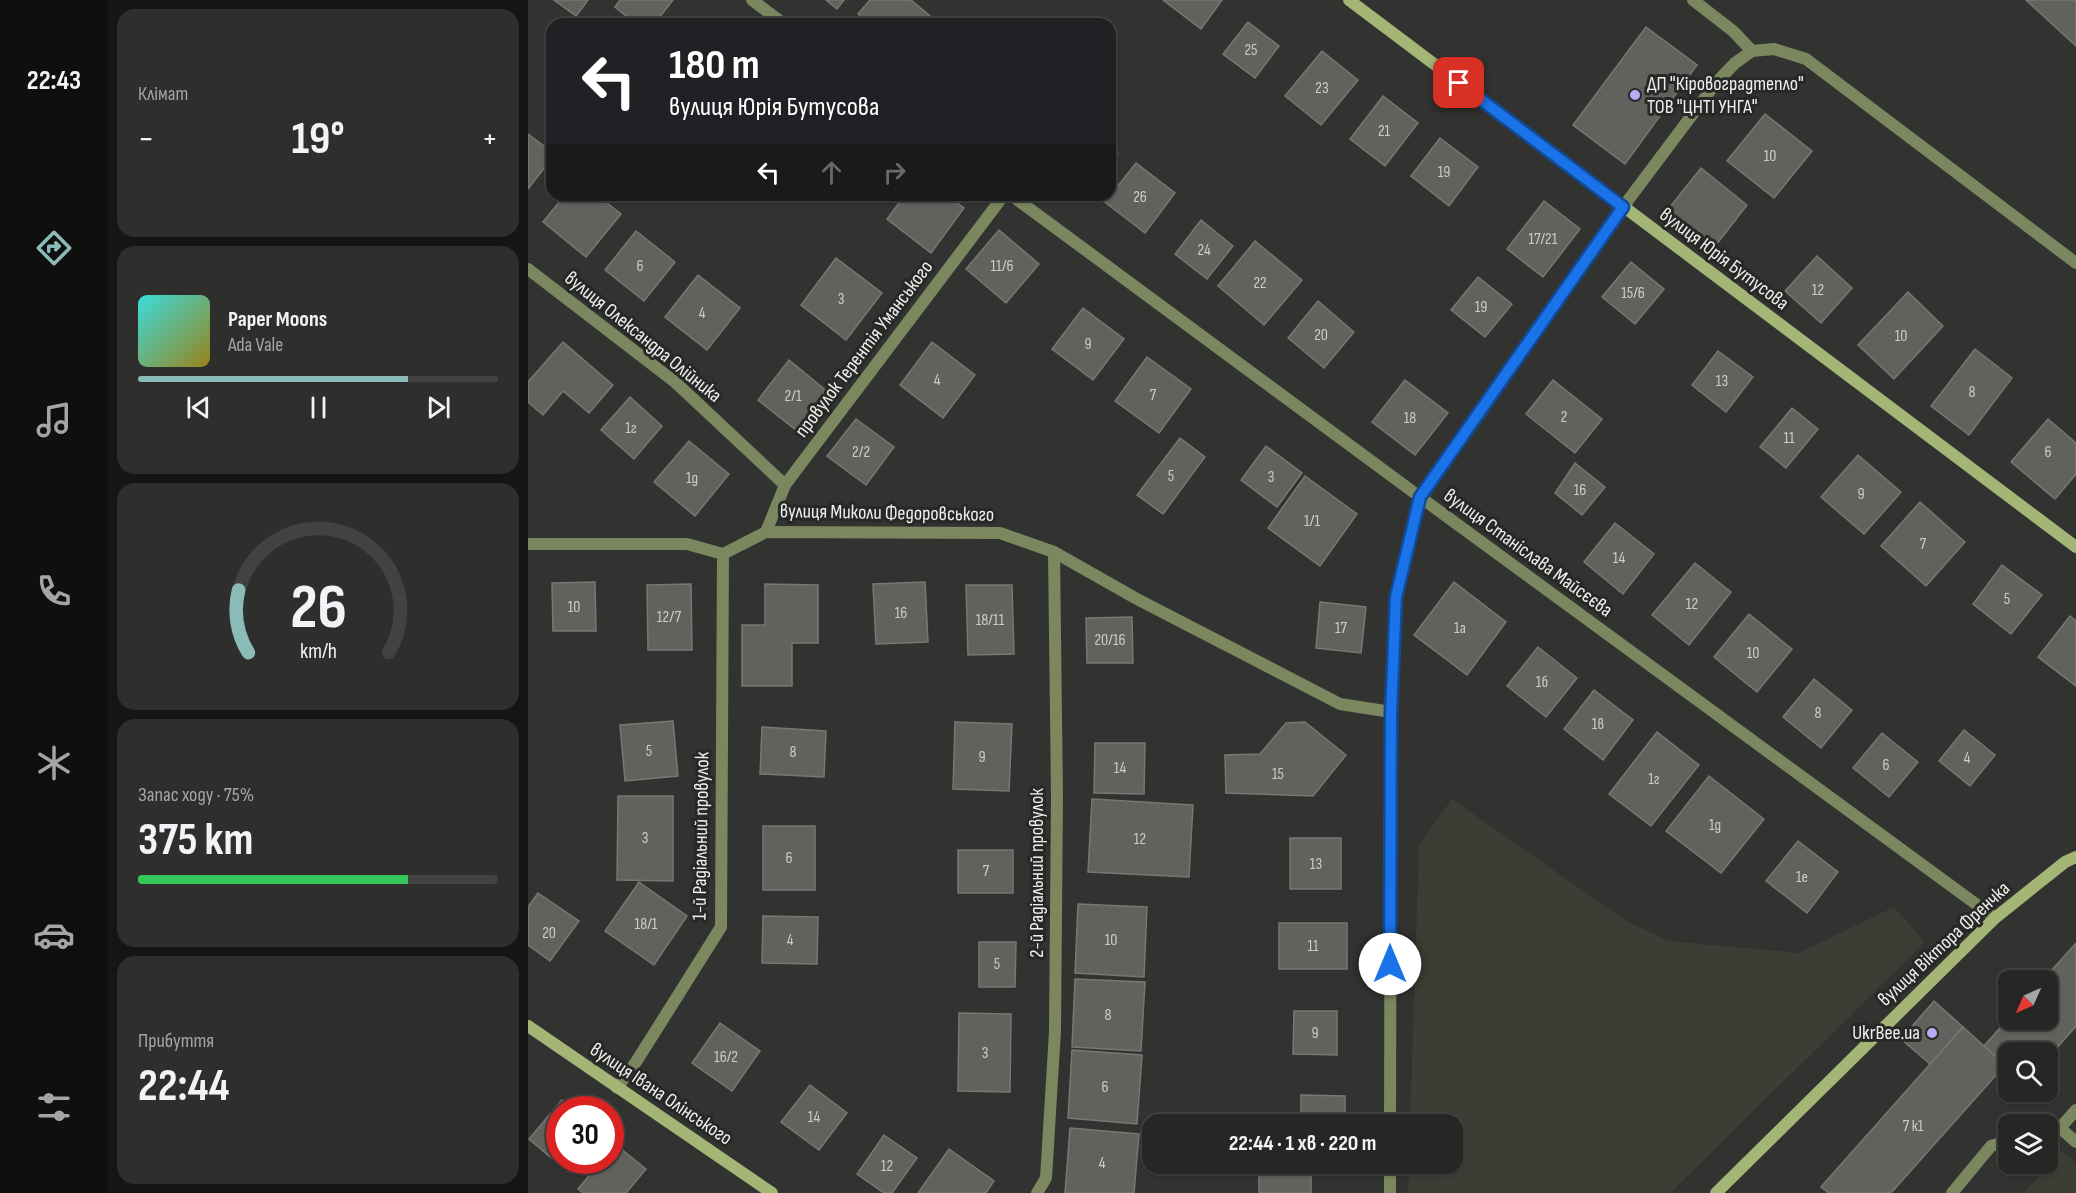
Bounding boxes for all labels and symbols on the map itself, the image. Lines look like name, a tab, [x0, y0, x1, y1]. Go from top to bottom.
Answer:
house number: 25	[1244, 41, 1258, 60]
pin	[1433, 57, 1484, 108]
place label: ДП "Кіровоградтепло" ТОВ "ЦНТІ УНГА"	[1647, 72, 1804, 119]
house number: 23	[1315, 79, 1329, 98]
marker: ДП "Кіровоградтепло" ТОВ "ЦНТІ УНГА"	[1628, 88, 1642, 102]
house number: 21	[1378, 122, 1391, 141]
house number: 10	[1764, 147, 1776, 166]
house number: 19	[1438, 163, 1450, 182]
house number: 26	[1133, 188, 1147, 207]
street label: вулиця Юрія Бутусова	[1655, 203, 1793, 315]
house number: 17/21	[1529, 230, 1558, 249]
house number: 24	[1197, 241, 1211, 260]
street label: провулок Терентія Уманського	[790, 256, 938, 442]
house number: 6	[636, 257, 644, 276]
house number: 11/6	[990, 257, 1014, 276]
street label: вулиця Олександра Олійника	[560, 266, 726, 408]
house number: 22	[1253, 274, 1267, 293]
house number: 12	[1812, 281, 1824, 300]
house number: 15/6	[1621, 284, 1645, 303]
house number: 3	[838, 290, 844, 309]
house number: 19	[1475, 298, 1487, 317]
house number: 4	[699, 304, 706, 323]
house number: 20	[1314, 326, 1328, 345]
house number: 10	[1895, 327, 1907, 346]
house number: 9	[1084, 335, 1092, 354]
house number: 4	[934, 371, 941, 390]
house number: 13	[1716, 372, 1728, 391]
house number: 8	[1968, 383, 1976, 402]
house number: 7	[1150, 386, 1157, 405]
house number: 2/1	[784, 387, 802, 406]
house number: 2	[1561, 408, 1567, 427]
house number: 18	[1404, 409, 1416, 428]
house number: 1г	[625, 419, 637, 438]
house number: 11	[1783, 429, 1795, 448]
house number: 2/2	[852, 443, 870, 462]
house number: 6	[2044, 443, 2052, 462]
house number: 5	[1168, 467, 1174, 486]
house number: 3	[1268, 468, 1274, 487]
house number: 1д	[686, 469, 698, 488]
house number: 16	[1574, 481, 1586, 500]
street label: вулиця Станіслава Майсєєва	[1439, 484, 1617, 622]
house number: 9	[1857, 485, 1865, 504]
street label: вулиця Миколи Федоровського	[780, 499, 994, 527]
house number: 1/1	[1304, 512, 1320, 531]
house number: 7	[1920, 535, 1927, 554]
house number: 14	[1613, 549, 1625, 568]
house number: 5	[2004, 590, 2010, 609]
house number: 12	[1686, 595, 1698, 614]
house number: 10	[568, 598, 580, 617]
house number: 16	[895, 604, 907, 623]
house number: 12/7	[657, 608, 682, 627]
house number: 18/11	[976, 611, 1005, 630]
house number: 17	[1335, 619, 1348, 638]
house number: 1а	[1454, 619, 1466, 638]
house number: 20/16	[1095, 631, 1126, 650]
house number: 10	[1747, 644, 1759, 663]
house number: 1б	[1536, 673, 1548, 692]
house number: 8	[1814, 704, 1822, 723]
house number: 1в	[1592, 715, 1604, 734]
house number: 5	[646, 742, 652, 761]
house number: 8	[789, 743, 797, 762]
house number: 9	[978, 748, 986, 767]
house number: 4	[1964, 749, 1971, 768]
street label: 1-й Радіальний провулок	[688, 751, 714, 920]
house number: 6	[1882, 756, 1890, 775]
house number: 14	[1114, 759, 1126, 778]
house number: 15	[1272, 765, 1284, 784]
house number: 1г	[1648, 770, 1660, 789]
street label: 2-й Радіальний провулок	[1025, 788, 1049, 958]
house number: 1д	[1709, 816, 1721, 835]
house number: 3	[642, 829, 648, 848]
house number: 12	[1134, 830, 1146, 849]
house number: 6	[785, 849, 793, 868]
house number: 13	[1310, 855, 1322, 874]
house number: 7	[983, 862, 990, 881]
house number: 1е	[1796, 868, 1808, 887]
street label: вулиця Віктора Френчка	[1873, 877, 2015, 1011]
house number: 18/1	[635, 915, 658, 934]
house number: 20	[542, 924, 556, 943]
house number: 4	[787, 931, 794, 950]
house number: 10	[1105, 931, 1117, 950]
position arrow	[1358, 932, 1422, 996]
house number: 11	[1307, 937, 1319, 956]
house number: 5	[994, 955, 1000, 974]
north arrow	[1998, 970, 2058, 1030]
house number: 8	[1104, 1006, 1112, 1025]
place label: UkrBee.ua	[1852, 1021, 1920, 1045]
house number: 9	[1311, 1024, 1319, 1043]
marker: UkrBee.ua	[1925, 1026, 1939, 1040]
street label: вулиця Івана Олінського	[585, 1038, 737, 1150]
house number: 3	[982, 1044, 988, 1063]
house number: 16/2	[714, 1048, 738, 1067]
house number: 6	[1101, 1078, 1109, 1097]
speed limit sign: 30	[546, 1096, 624, 1174]
house number: 14	[808, 1108, 820, 1127]
house number: 7 к1	[1903, 1117, 1924, 1136]
house number: 4	[1099, 1154, 1106, 1173]
house number: 12	[881, 1157, 893, 1176]

